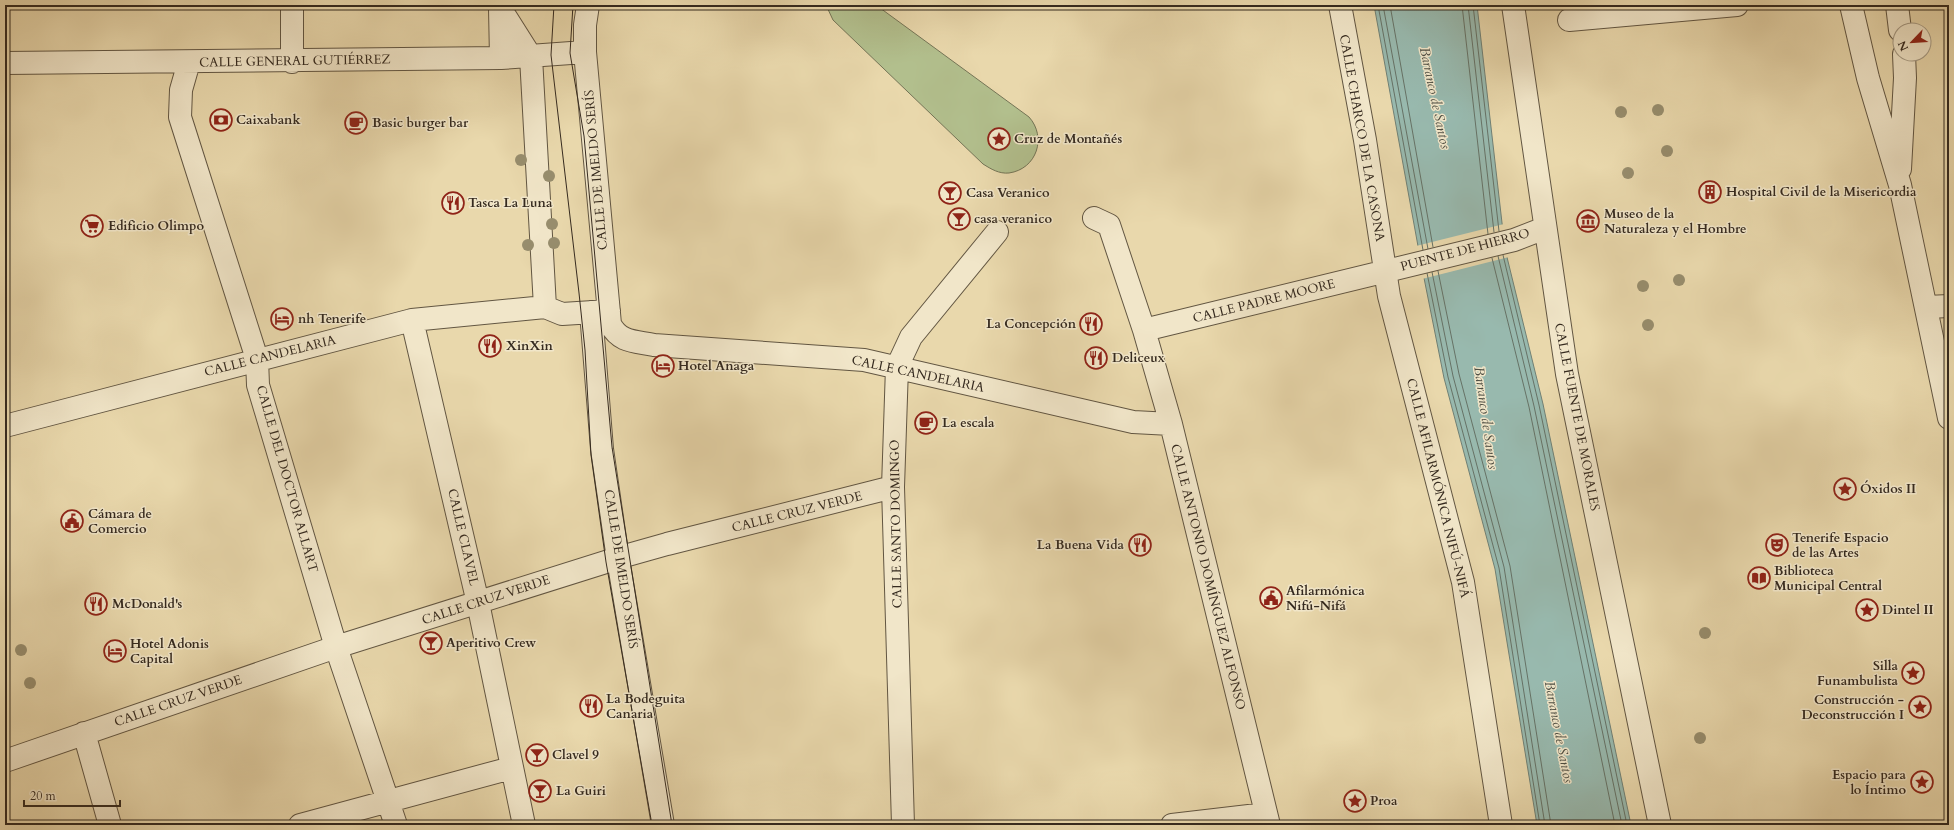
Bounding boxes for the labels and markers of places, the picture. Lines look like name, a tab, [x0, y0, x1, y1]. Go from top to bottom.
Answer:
bank icon: Caixabank	[208, 107, 234, 133]
cafe icon: Basic burger bar	[343, 110, 369, 136]
place label: Caixabank	[236, 111, 301, 129]
place label: Basic burger bar	[372, 114, 469, 132]
place icon: Cruz de Montañés	[986, 126, 1012, 152]
place label: Cruz de Montañés	[1014, 130, 1122, 148]
building icon: Hospital Civil de la Misericordia	[1697, 179, 1723, 205]
bar icon: Casa Veranico	[937, 180, 963, 206]
place label: Hospital Civil de la Misericordia	[1726, 183, 1917, 201]
place label: Casa Veranico	[966, 184, 1050, 202]
restaurant icon: Tasca La Luna	[440, 190, 466, 216]
place label: Tasca La Luna	[468, 194, 553, 212]
place label: Museo de la Naturaleza y el Hombre	[1604, 205, 1746, 238]
bar icon: casa veranico	[946, 206, 972, 232]
museum icon: Museo de la Naturaleza y el Hombre	[1575, 208, 1601, 234]
place label: casa veranico	[974, 210, 1052, 228]
supermarket icon: Edificio Olimpo	[79, 213, 105, 239]
place label: Edificio Olimpo	[108, 217, 204, 235]
hotel icon: nh Tenerife	[269, 306, 295, 332]
place label: nh Tenerife	[298, 310, 366, 328]
restaurant icon: La Concepción	[1078, 311, 1104, 337]
place label: La Concepción	[986, 315, 1077, 333]
restaurant icon: XinXin	[477, 333, 503, 359]
place label: XinXin	[506, 337, 554, 355]
restaurant icon: Deliceux	[1083, 345, 1109, 371]
place label: Deliceux	[1112, 349, 1165, 367]
hotel icon: Hotel Anaga	[650, 353, 676, 379]
place label: Hotel Anaga	[678, 357, 755, 375]
cafe icon: La escala	[913, 410, 939, 436]
place label: La escala	[942, 414, 995, 432]
place icon: Óxidos II	[1832, 476, 1858, 502]
place label: Óxidos II	[1860, 480, 1916, 498]
place label: Cámara de Comercio	[88, 505, 152, 538]
public building icon: Cámara de Comercio	[59, 508, 85, 534]
place label: Tenerife Espacio de las Artes	[1792, 529, 1889, 562]
restaurant icon: La Buena Vida	[1127, 532, 1153, 558]
theatre icon: Tenerife Espacio de las Artes	[1764, 532, 1790, 558]
place label: La Buena Vida	[1037, 536, 1125, 554]
place label: Biblioteca Municipal Central	[1774, 562, 1882, 595]
library icon: Biblioteca Municipal Central	[1746, 565, 1772, 591]
place label: Afilarmónica Nifú-Nifá	[1286, 582, 1365, 615]
public building icon: Afilarmónica Nifú-Nifá	[1258, 585, 1284, 611]
restaurant icon: McDonald's	[83, 591, 109, 617]
place label: McDonald's	[112, 595, 183, 613]
place icon: Dintel II	[1854, 597, 1880, 623]
place label: Dintel II	[1882, 601, 1933, 619]
bar icon: Aperitivo Crew	[418, 630, 444, 656]
place label: Aperitivo Crew	[446, 634, 536, 652]
place label: Hotel Adonis Capital	[130, 635, 209, 668]
hotel icon: Hotel Adonis Capital	[102, 638, 128, 664]
place label: Silla Funambulista	[1817, 657, 1899, 690]
place icon: Silla Funambulista	[1900, 660, 1926, 686]
place label: La Bodeguita Canaria	[606, 690, 686, 723]
place label: Construcción - Deconstrucción I	[1801, 691, 1904, 724]
restaurant icon: La Bodeguita Canaria	[578, 693, 604, 719]
place icon: Construcción - Deconstrucción I	[1907, 694, 1933, 720]
bar icon: Clavel 9	[524, 742, 550, 768]
place label: Clavel 9	[552, 746, 599, 764]
place label: Espacio para lo Íntimo	[1832, 766, 1907, 799]
place icon: Espacio para lo Íntimo	[1909, 769, 1935, 795]
bar icon: La Guiri	[527, 778, 553, 804]
place label: La Guiri	[556, 782, 606, 800]
place icon: Proa	[1342, 788, 1368, 814]
place label: Proa	[1370, 792, 1398, 810]

